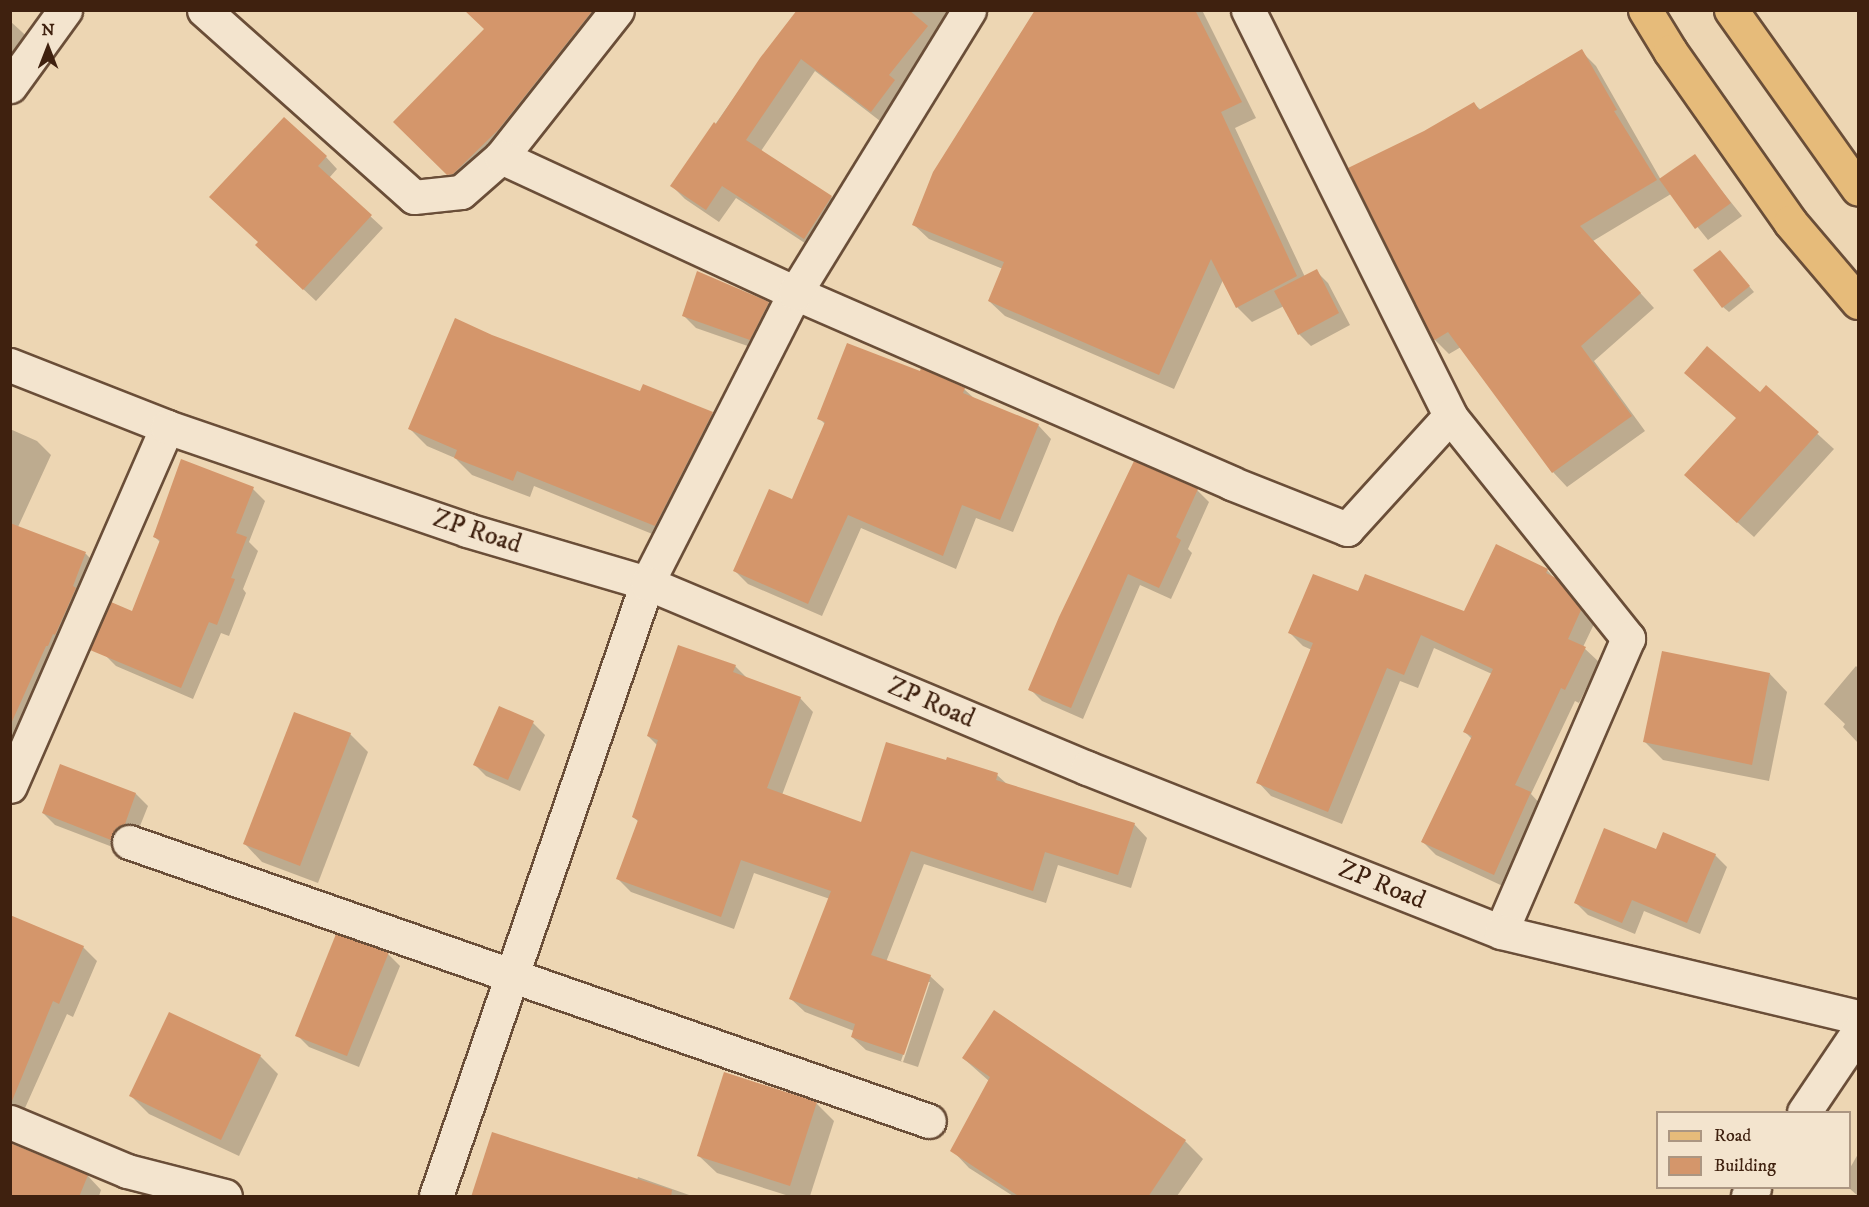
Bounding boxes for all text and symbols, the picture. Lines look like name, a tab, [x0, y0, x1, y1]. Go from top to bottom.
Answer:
north arrow	[18, 18, 78, 78]
text: N	[41, 20, 55, 40]
street label: ZP Road	[429, 503, 525, 561]
street label: ZP Road	[883, 671, 979, 735]
street label: ZP Road	[1334, 853, 1430, 917]
legend	[1656, 1111, 1851, 1189]
text: Road	[1714, 1125, 1751, 1147]
text: Building	[1714, 1155, 1776, 1177]

